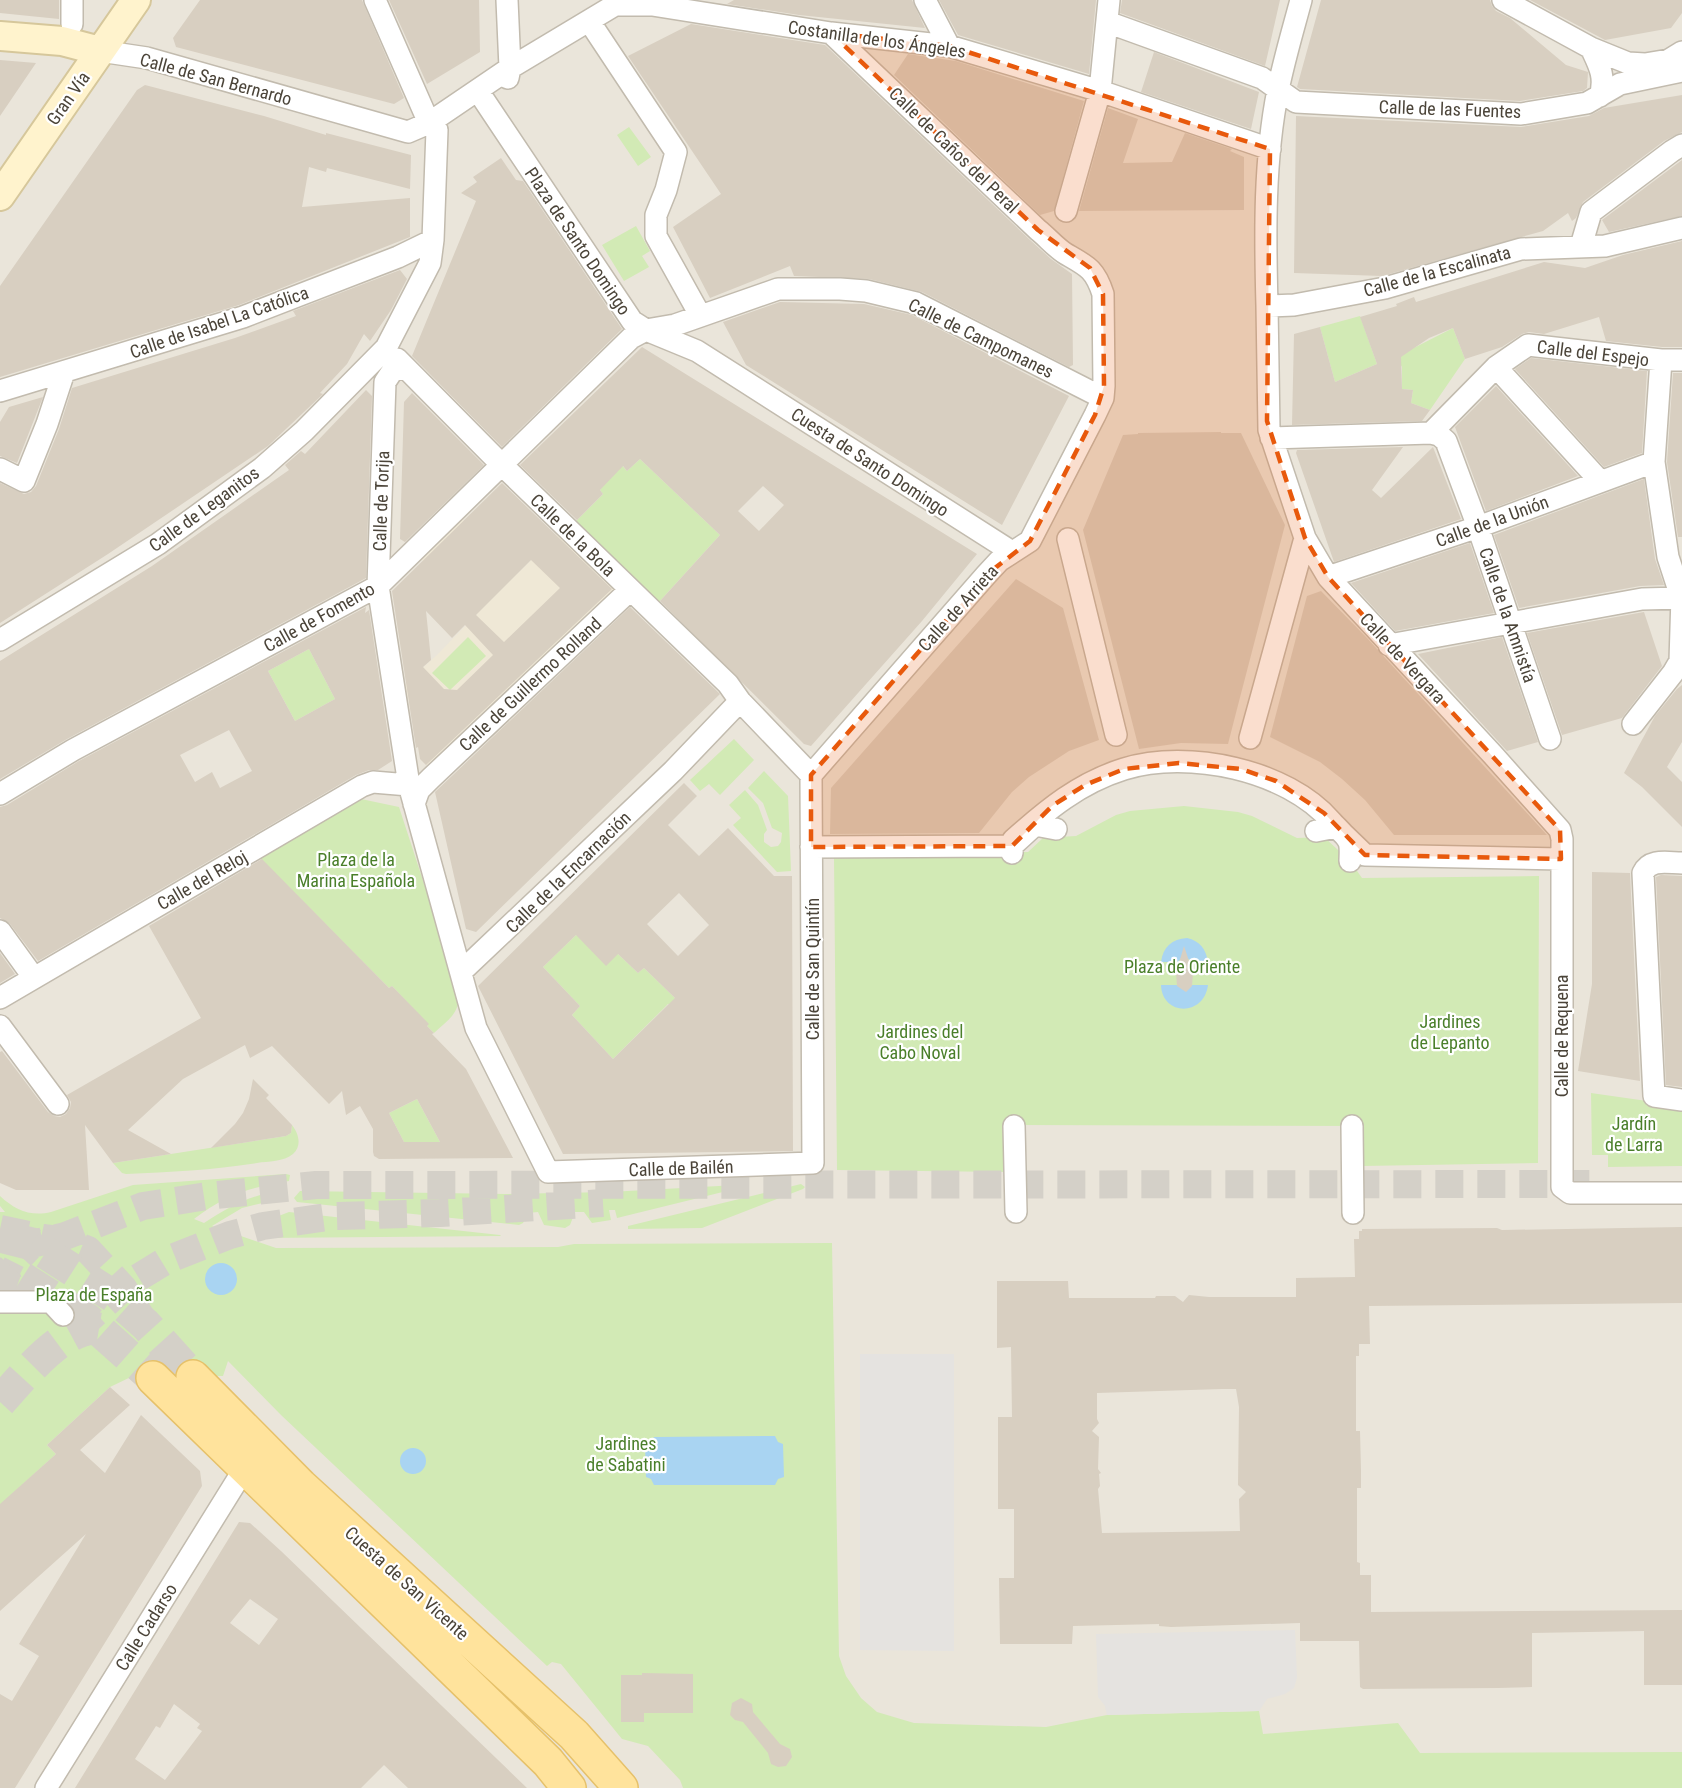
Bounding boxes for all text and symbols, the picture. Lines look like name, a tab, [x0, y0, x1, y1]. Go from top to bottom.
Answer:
street label: Costanilla de los Ángeles	[787, 16, 967, 62]
street label: Calle de San Bernardo	[138, 49, 294, 109]
street label: Gran Vía	[42, 67, 94, 129]
street label: Calle de Caños del Peral	[885, 83, 1023, 217]
street label: Calle de las Fuentes	[1378, 96, 1522, 122]
street label: Plaza de Santo Domingo	[521, 163, 635, 319]
street label: Calle de la Escalinata	[1361, 241, 1513, 301]
street label: Calle de Isabel La Católica	[127, 282, 311, 362]
street label: Calle de Campomanes	[905, 294, 1057, 382]
street label: Calle del Espejo	[1536, 336, 1650, 370]
street label: Cuesta de Santo Domingo	[787, 403, 953, 521]
street label: Calle de Torija	[369, 450, 393, 552]
street label: Calle de Leganitos	[145, 462, 263, 556]
street label: Calle de la Bola	[526, 489, 620, 581]
street label: Calle de la Unión	[1433, 491, 1551, 551]
street label: Calle de la Amnistía	[1475, 545, 1541, 685]
street label: Calle de Arrieta	[914, 560, 1002, 656]
street label: Calle de Fomento	[260, 578, 378, 656]
street label: Calle de Vergara	[1356, 608, 1450, 708]
street label: Calle de Guillermo Rolland	[455, 613, 605, 755]
street label: Calle de la Encarnación	[501, 807, 635, 937]
street label: Calle del Reloj	[153, 846, 251, 914]
park label: Plaza de la Marina Española	[297, 849, 415, 891]
street label: Calle de San Quintín	[802, 898, 823, 1040]
park label: Plaza de Oriente	[1124, 956, 1240, 977]
street label: Calle de Requena	[1551, 975, 1572, 1097]
park label: Jardines de Lepanto	[1411, 1011, 1489, 1053]
park label: Jardines del Cabo Noval	[877, 1021, 963, 1063]
park label: Jardín de Larra	[1605, 1113, 1663, 1155]
street label: Calle de Bailén	[628, 1156, 734, 1180]
park label: Plaza de España	[36, 1284, 152, 1305]
park label: Jardines de Sabatini	[586, 1433, 666, 1475]
street label: Cuesta de San Vicente	[341, 1522, 473, 1644]
street label: Calle Cadarso	[111, 1580, 181, 1674]

